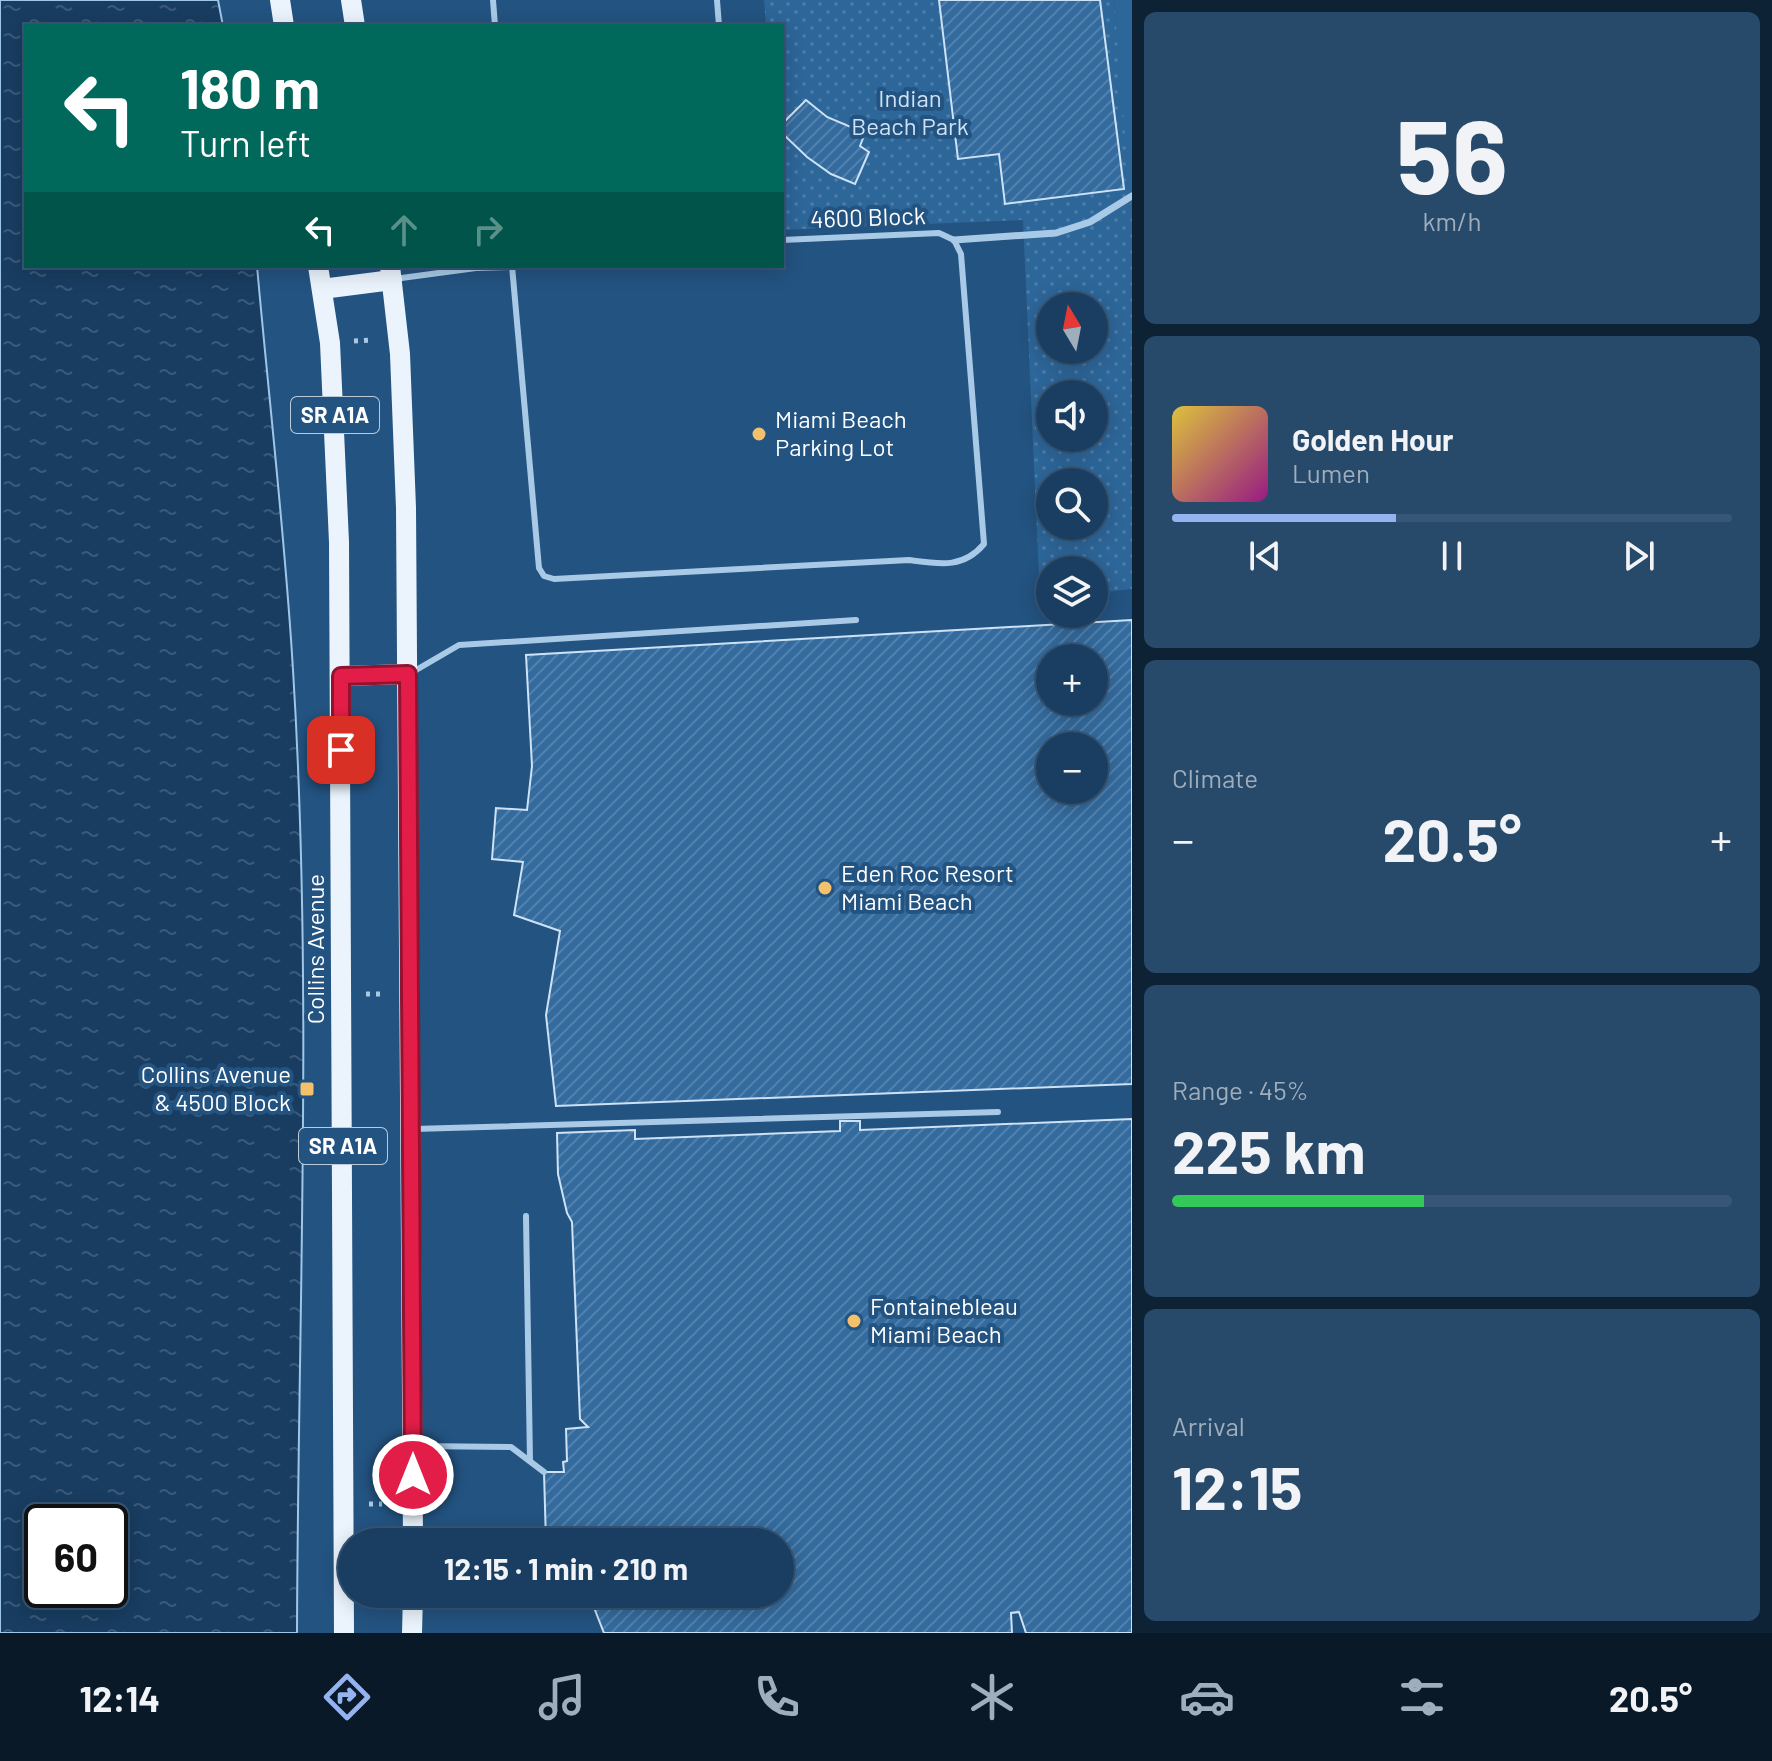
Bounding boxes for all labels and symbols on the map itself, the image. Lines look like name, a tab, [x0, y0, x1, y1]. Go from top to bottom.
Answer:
park label: Indian Beach Park	[851, 83, 969, 140]
street label: 4600 Block	[810, 200, 926, 233]
north arrow	[1036, 292, 1108, 364]
road number: SR A1A	[291, 397, 379, 433]
place label: Miami Beach Parking Lot	[775, 404, 907, 461]
marker: Miami Beach Parking Lot	[750, 425, 768, 443]
pin	[307, 716, 375, 784]
place label: Eden Roc Resort Miami Beach	[841, 858, 1014, 915]
street label: Collins Avenue	[300, 874, 329, 1024]
marker: Eden Roc Resort Miami Beach	[816, 879, 834, 897]
place label: Collins Avenue & 4500 Block	[141, 1059, 291, 1116]
marker: Collins Avenue & 4500 Block	[298, 1080, 316, 1098]
road number: SR A1A	[299, 1128, 387, 1164]
place label: Fontainebleau Miami Beach	[870, 1291, 1018, 1348]
marker: Fontainebleau Miami Beach	[845, 1312, 863, 1330]
position arrow	[371, 1433, 455, 1517]
speed limit sign: 60	[24, 1504, 128, 1608]

